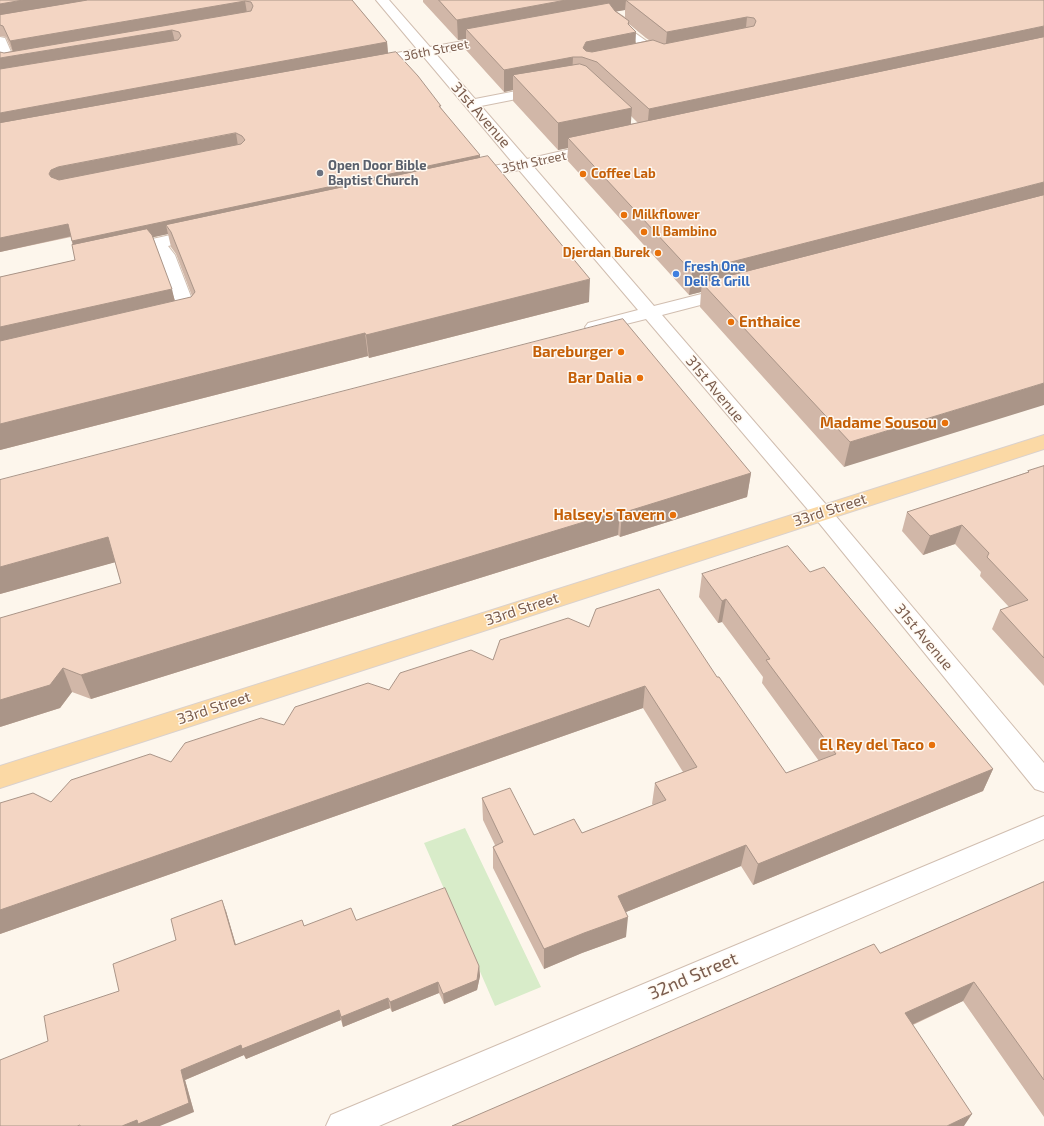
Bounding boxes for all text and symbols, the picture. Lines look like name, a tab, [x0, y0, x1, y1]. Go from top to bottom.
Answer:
street label: 36th Street	[402, 36, 470, 64]
street label: 31st Avenue	[448, 78, 514, 152]
street label: 35th Street	[500, 148, 568, 176]
place label: Open Door Bible Baptist Church	[328, 158, 427, 189]
place label: Coffee Lab	[591, 166, 656, 182]
marker: Open Door Bible Baptist Church	[315, 168, 325, 178]
marker: Coffee Lab	[578, 169, 588, 179]
place label: Milkflower	[632, 207, 700, 223]
marker: Milkflower	[619, 210, 629, 220]
place label: Il Bambino	[652, 224, 717, 240]
marker: Il Bambino	[639, 227, 649, 237]
place label: Djerdan Burek	[563, 245, 650, 261]
marker: Djerdan Burek	[653, 248, 663, 258]
place label: Fresh One Deli & Grill	[684, 259, 750, 290]
marker: Fresh One Deli & Grill	[671, 269, 681, 279]
place label: Enthaice	[739, 313, 801, 331]
marker: Enthaice	[726, 317, 736, 327]
place label: Bareburger	[532, 343, 613, 361]
marker: Bareburger	[616, 347, 626, 357]
street label: 31st Avenue	[682, 352, 748, 426]
place label: Bar Dalia	[568, 369, 632, 387]
marker: Bar Dalia	[635, 373, 645, 383]
place label: Madame Sousou	[820, 414, 937, 432]
marker: Madame Sousou	[940, 418, 950, 428]
street label: 33rd Street	[791, 490, 869, 530]
place label: Halsey's Tavern	[554, 506, 665, 524]
marker: Halsey's Tavern	[668, 510, 678, 520]
street label: 33rd Street	[483, 589, 561, 629]
street label: 31st Avenue	[891, 600, 957, 674]
street label: 33rd Street	[175, 688, 253, 728]
place label: El Rey del Taco	[819, 736, 924, 754]
marker: El Rey del Taco	[927, 740, 937, 750]
street label: 32nd Street	[645, 948, 741, 1004]

